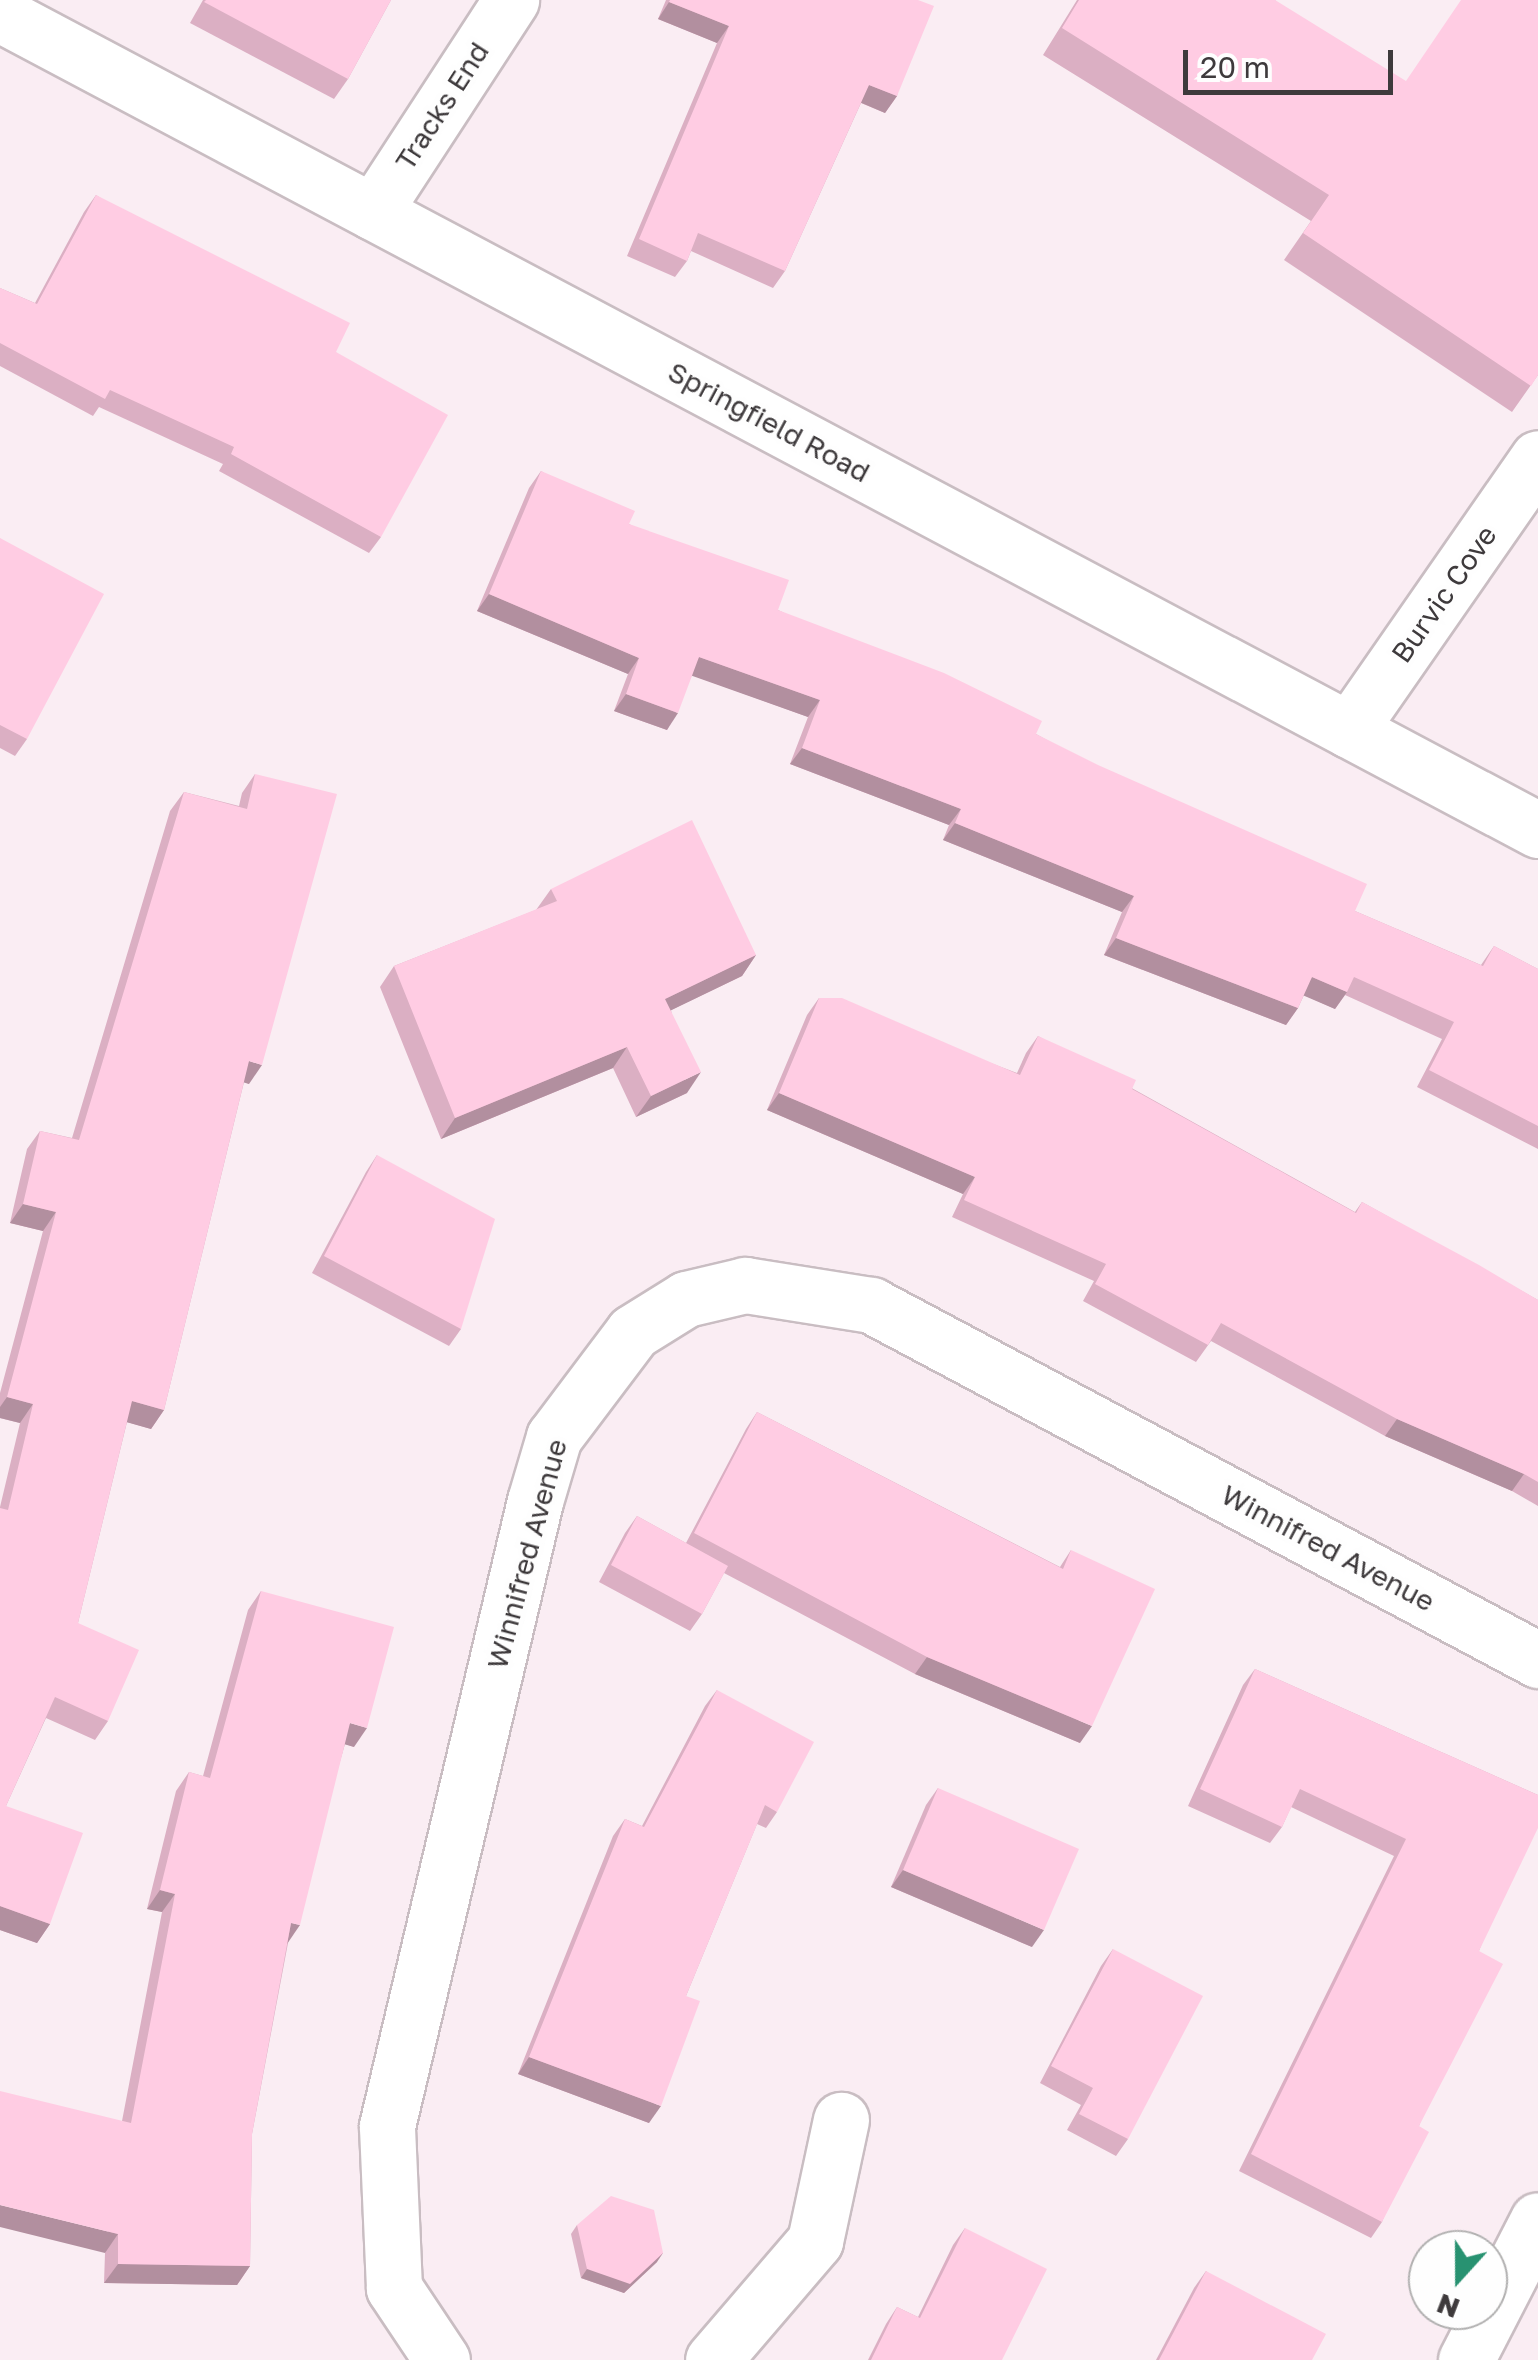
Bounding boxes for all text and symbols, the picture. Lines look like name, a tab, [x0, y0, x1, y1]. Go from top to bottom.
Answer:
scale bar	[1188, 30, 1398, 92]
street label: Tracks End	[388, 36, 496, 176]
text: 20 m	[1200, 49, 1270, 85]
street label: Springfield Road	[662, 355, 876, 489]
street label: Burvic Cove	[1384, 519, 1504, 669]
street label: Winnifred Avenue	[480, 1435, 574, 1673]
street label: Winnifred Avenue	[1216, 1478, 1440, 1618]
north arrow	[1408, 2230, 1508, 2330]
text: N	[1432, 2287, 1464, 2326]

